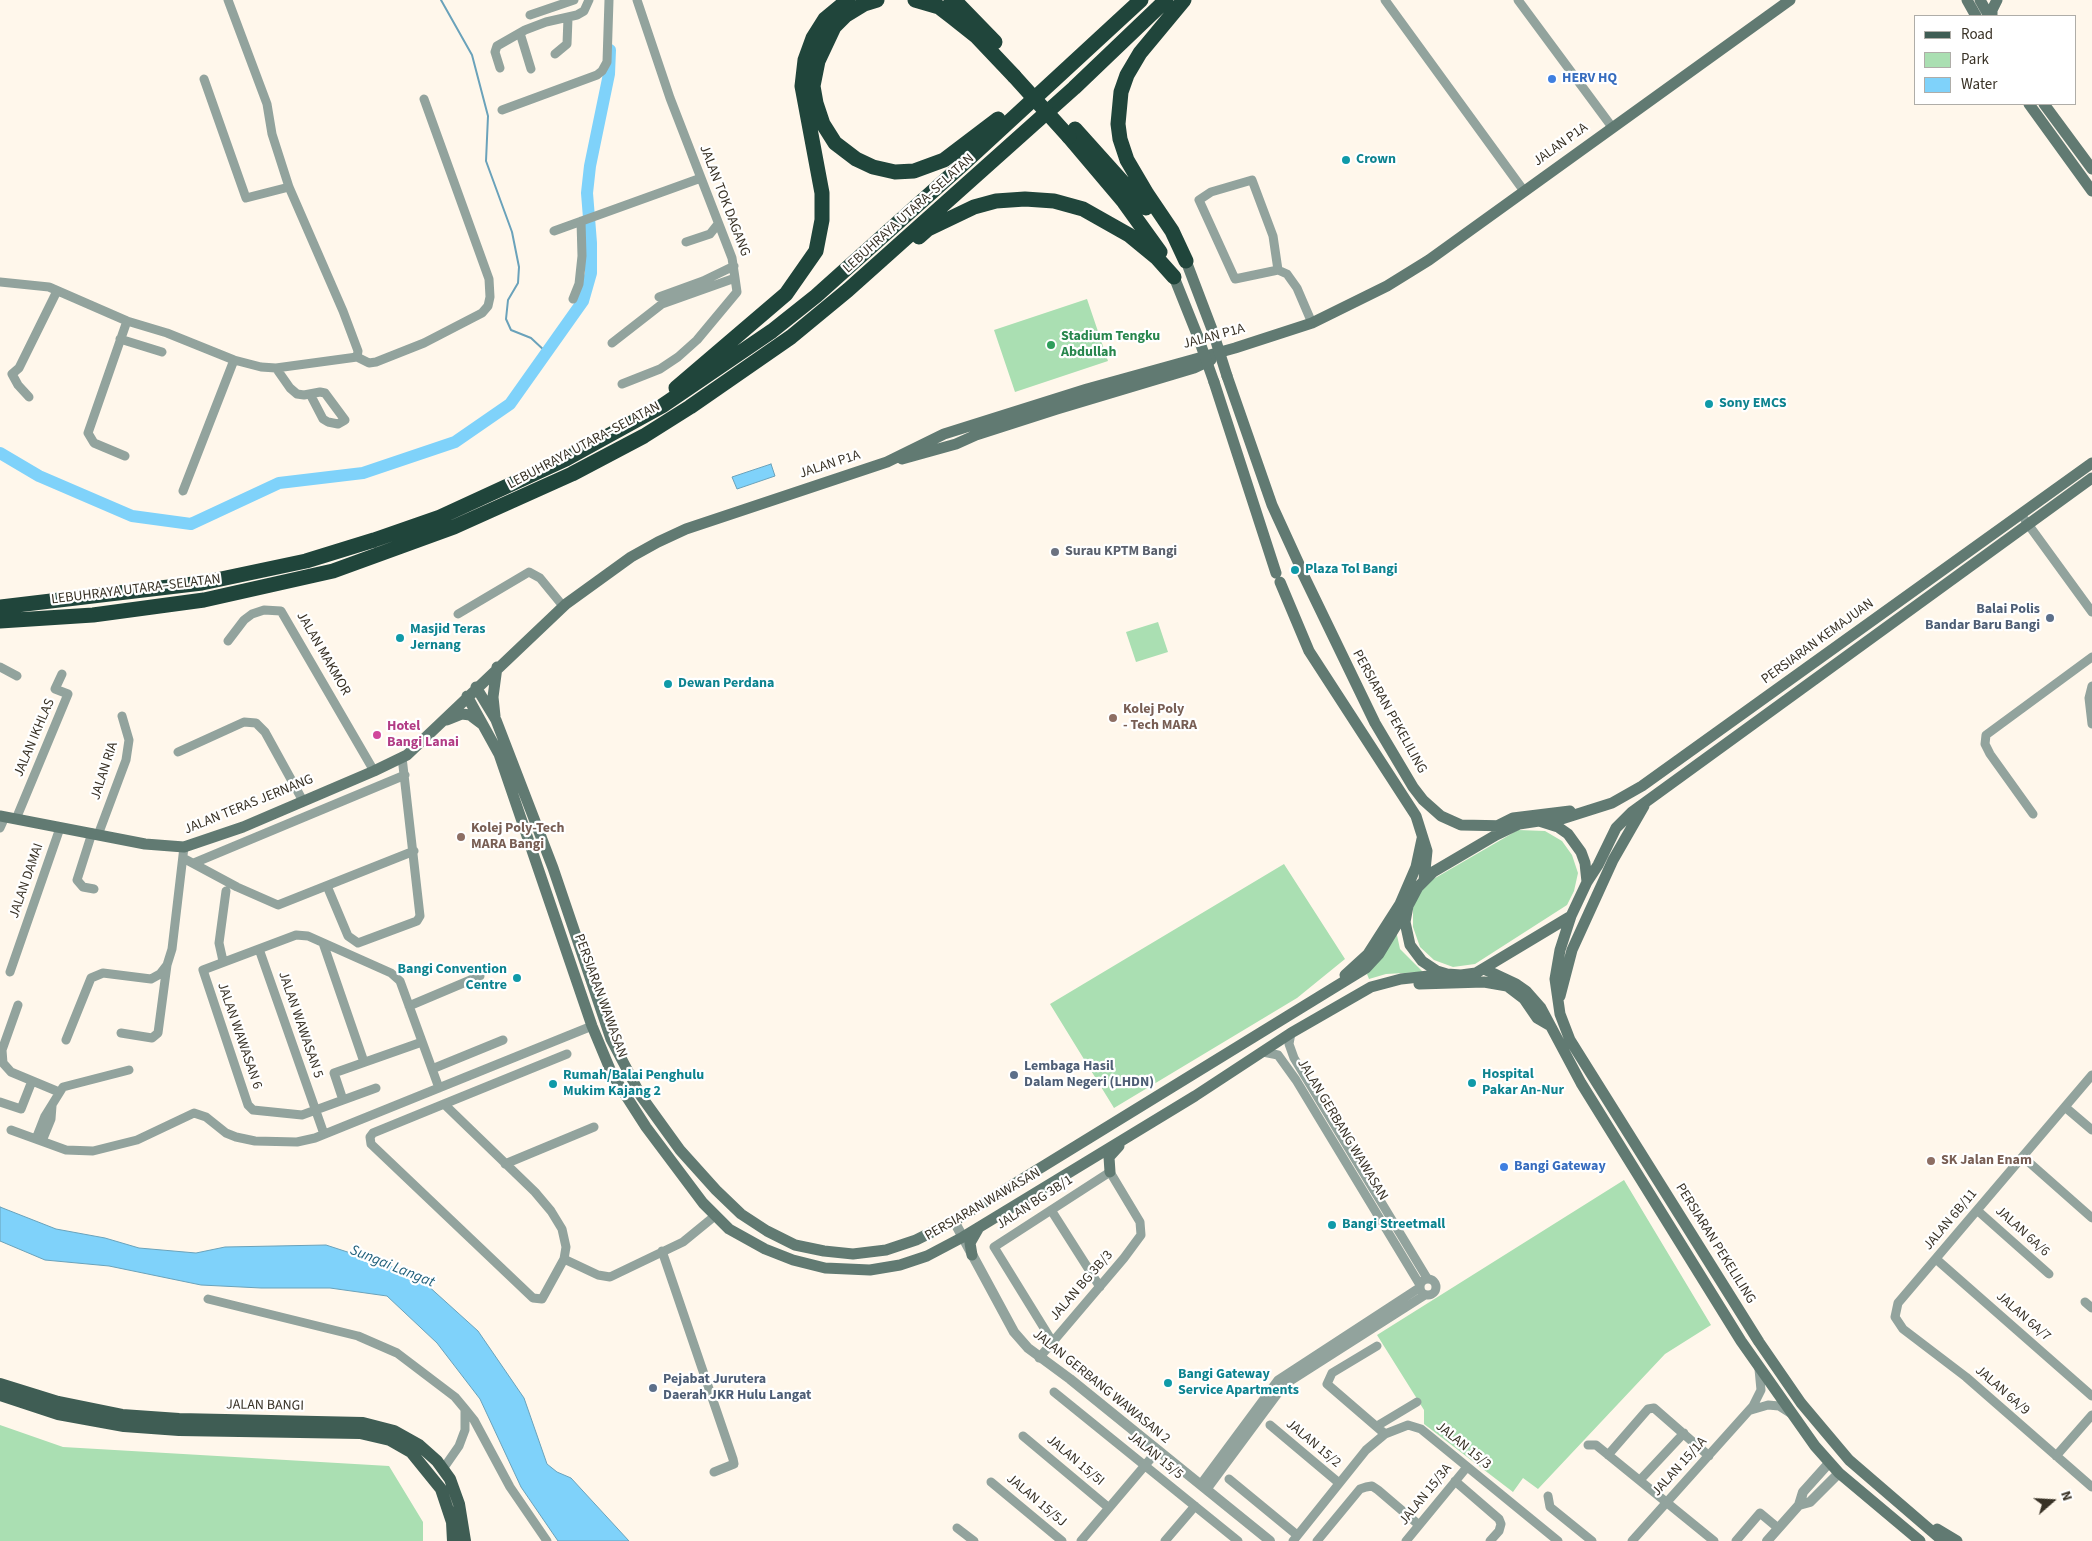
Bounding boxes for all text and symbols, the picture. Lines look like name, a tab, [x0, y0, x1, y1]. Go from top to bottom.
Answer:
legend	[1914, 15, 2077, 105]
text: Road	[1961, 24, 1993, 45]
text: Park	[1961, 49, 1989, 70]
place label: HERV HQ	[1562, 71, 1617, 87]
marker: HERV HQ	[1546, 73, 1558, 85]
text: Water	[1961, 74, 1997, 95]
street label: JALAN P1A	[1531, 120, 1591, 170]
street label: JALAN TOK DAGANG	[695, 143, 753, 259]
street label: LEBUHRAYA UTARA–SELATAN	[840, 151, 978, 277]
place label: Crown	[1356, 152, 1396, 168]
marker: Crown	[1340, 154, 1352, 166]
street label: JALAN P1A	[1181, 321, 1247, 353]
place label: Stadium Tengku Abdullah	[1061, 329, 1160, 362]
marker: Stadium Tengku Abdullah	[1045, 339, 1057, 351]
place label: Sony EMCS	[1719, 396, 1787, 412]
marker: Sony EMCS	[1703, 398, 1715, 410]
street label: LEBUHRAYA UTARA–SELATAN	[505, 399, 663, 493]
street label: JALAN P1A	[797, 447, 863, 483]
place label: Surau KPTM Bangi	[1065, 544, 1177, 560]
marker: Surau KPTM Bangi	[1049, 546, 1061, 558]
place label: Plaza Tol Bangi	[1305, 562, 1398, 578]
marker: Plaza Tol Bangi	[1289, 564, 1301, 576]
street label: LEBUHRAYA UTARA–SELATAN	[50, 571, 222, 609]
street label: PERSIARAN KEMAJUAN	[1759, 596, 1877, 688]
place label: Balai Polis Bandar Baru Bangi	[1925, 602, 2040, 634]
street label: JALAN MAKMOR	[292, 609, 354, 699]
marker: Balai Polis Bandar Baru Bangi	[2044, 612, 2056, 624]
place label: Masjid Teras Jernang	[410, 622, 486, 654]
marker: Masjid Teras Jernang	[394, 632, 406, 644]
street label: PERSIARAN PEKELILING	[1348, 647, 1430, 777]
place label: Dewan Perdana	[678, 676, 774, 692]
marker: Dewan Perdana	[662, 678, 674, 690]
street label: JALAN IKHLAS	[11, 696, 59, 780]
place label: Kolej Poly - Tech MARA	[1123, 702, 1197, 734]
marker: Kolej Poly - Tech MARA	[1107, 712, 1119, 724]
place label: Hotel Bangi Lanai	[387, 719, 459, 752]
marker: Hotel Bangi Lanai	[371, 729, 383, 741]
street label: JALAN RIA	[88, 740, 122, 802]
street label: JALAN TERAS JERNANG	[182, 771, 316, 839]
place label: Kolej Poly-Tech MARA Bangi	[471, 821, 565, 854]
marker: Kolej Poly-Tech MARA Bangi	[455, 831, 467, 843]
street label: JALAN DAMAI	[6, 841, 48, 921]
street label: PERSIARAN WAWASAN	[570, 932, 630, 1060]
place label: Bangi Convention Centre	[398, 962, 507, 994]
street label: JALAN WAWASAN 5	[274, 969, 326, 1081]
marker: Bangi Convention Centre	[511, 972, 523, 984]
street label: JALAN WAWASAN 6	[213, 980, 265, 1092]
street label: JALAN GERBANG WAWASAN	[1293, 1056, 1391, 1204]
place label: Lembaga Hasil Dalam Negeri (LHDN)	[1024, 1059, 1154, 1092]
place label: Hospital Pakar An-Nur	[1482, 1067, 1564, 1100]
place label: Rumah/Balai Penghulu Mukim Kajang 2	[563, 1068, 704, 1100]
marker: Lembaga Hasil Dalam Negeri (LHDN)	[1008, 1069, 1020, 1081]
marker: Hospital Pakar An-Nur	[1466, 1077, 1478, 1089]
marker: Rumah/Balai Penghulu Mukim Kajang 2	[547, 1078, 559, 1090]
place label: SK Jalan Enam	[1941, 1153, 2032, 1169]
marker: SK Jalan Enam	[1925, 1155, 1937, 1167]
place label: Bangi Gateway	[1514, 1159, 1606, 1175]
marker: Bangi Gateway	[1498, 1161, 1510, 1173]
street label: PERSIARAN WAWASAN	[922, 1165, 1044, 1245]
street label: JALAN BG 3B/1	[994, 1172, 1076, 1234]
street label: PERSIARAN PEKELILING	[1671, 1181, 1759, 1307]
street label: JALAN 6B/11	[1921, 1186, 1981, 1254]
street label: JALAN 6A/6	[1991, 1203, 2053, 1261]
place label: Bangi Streetmall	[1342, 1217, 1445, 1233]
marker: Bangi Streetmall	[1326, 1219, 1338, 1231]
water label: Sungai Langat	[347, 1242, 437, 1292]
street label: JALAN BG 3B/3	[1047, 1248, 1117, 1324]
street label: JALAN 6A/7	[1992, 1289, 2054, 1345]
street label: JALAN GERBANG WAWASAN 2	[1029, 1326, 1173, 1448]
street label: JALAN 6A/9	[1971, 1363, 2033, 1419]
place label: Bangi Gateway Service Apartments	[1178, 1367, 1299, 1400]
place label: Pejabat Jurutera Daerah JKR Hulu Langat	[663, 1372, 811, 1404]
marker: Bangi Gateway Service Apartments	[1162, 1377, 1174, 1389]
marker: Pejabat Jurutera Daerah JKR Hulu Langat	[647, 1382, 659, 1394]
street label: JALAN BANGI	[226, 1397, 304, 1415]
street label: JALAN 15/2	[1282, 1416, 1344, 1472]
street label: JALAN 15/3	[1432, 1419, 1494, 1473]
street label: JALAN 15/5	[1124, 1429, 1186, 1483]
street label: JALAN 15/5I	[1043, 1432, 1107, 1490]
street label: JALAN 15/1A	[1649, 1434, 1711, 1500]
street label: JALAN 15/3A	[1396, 1461, 1456, 1529]
street label: JALAN 15/5J	[1003, 1471, 1069, 1531]
north arrow	[2027, 1476, 2077, 1526]
text: N	[2055, 1488, 2077, 1504]

